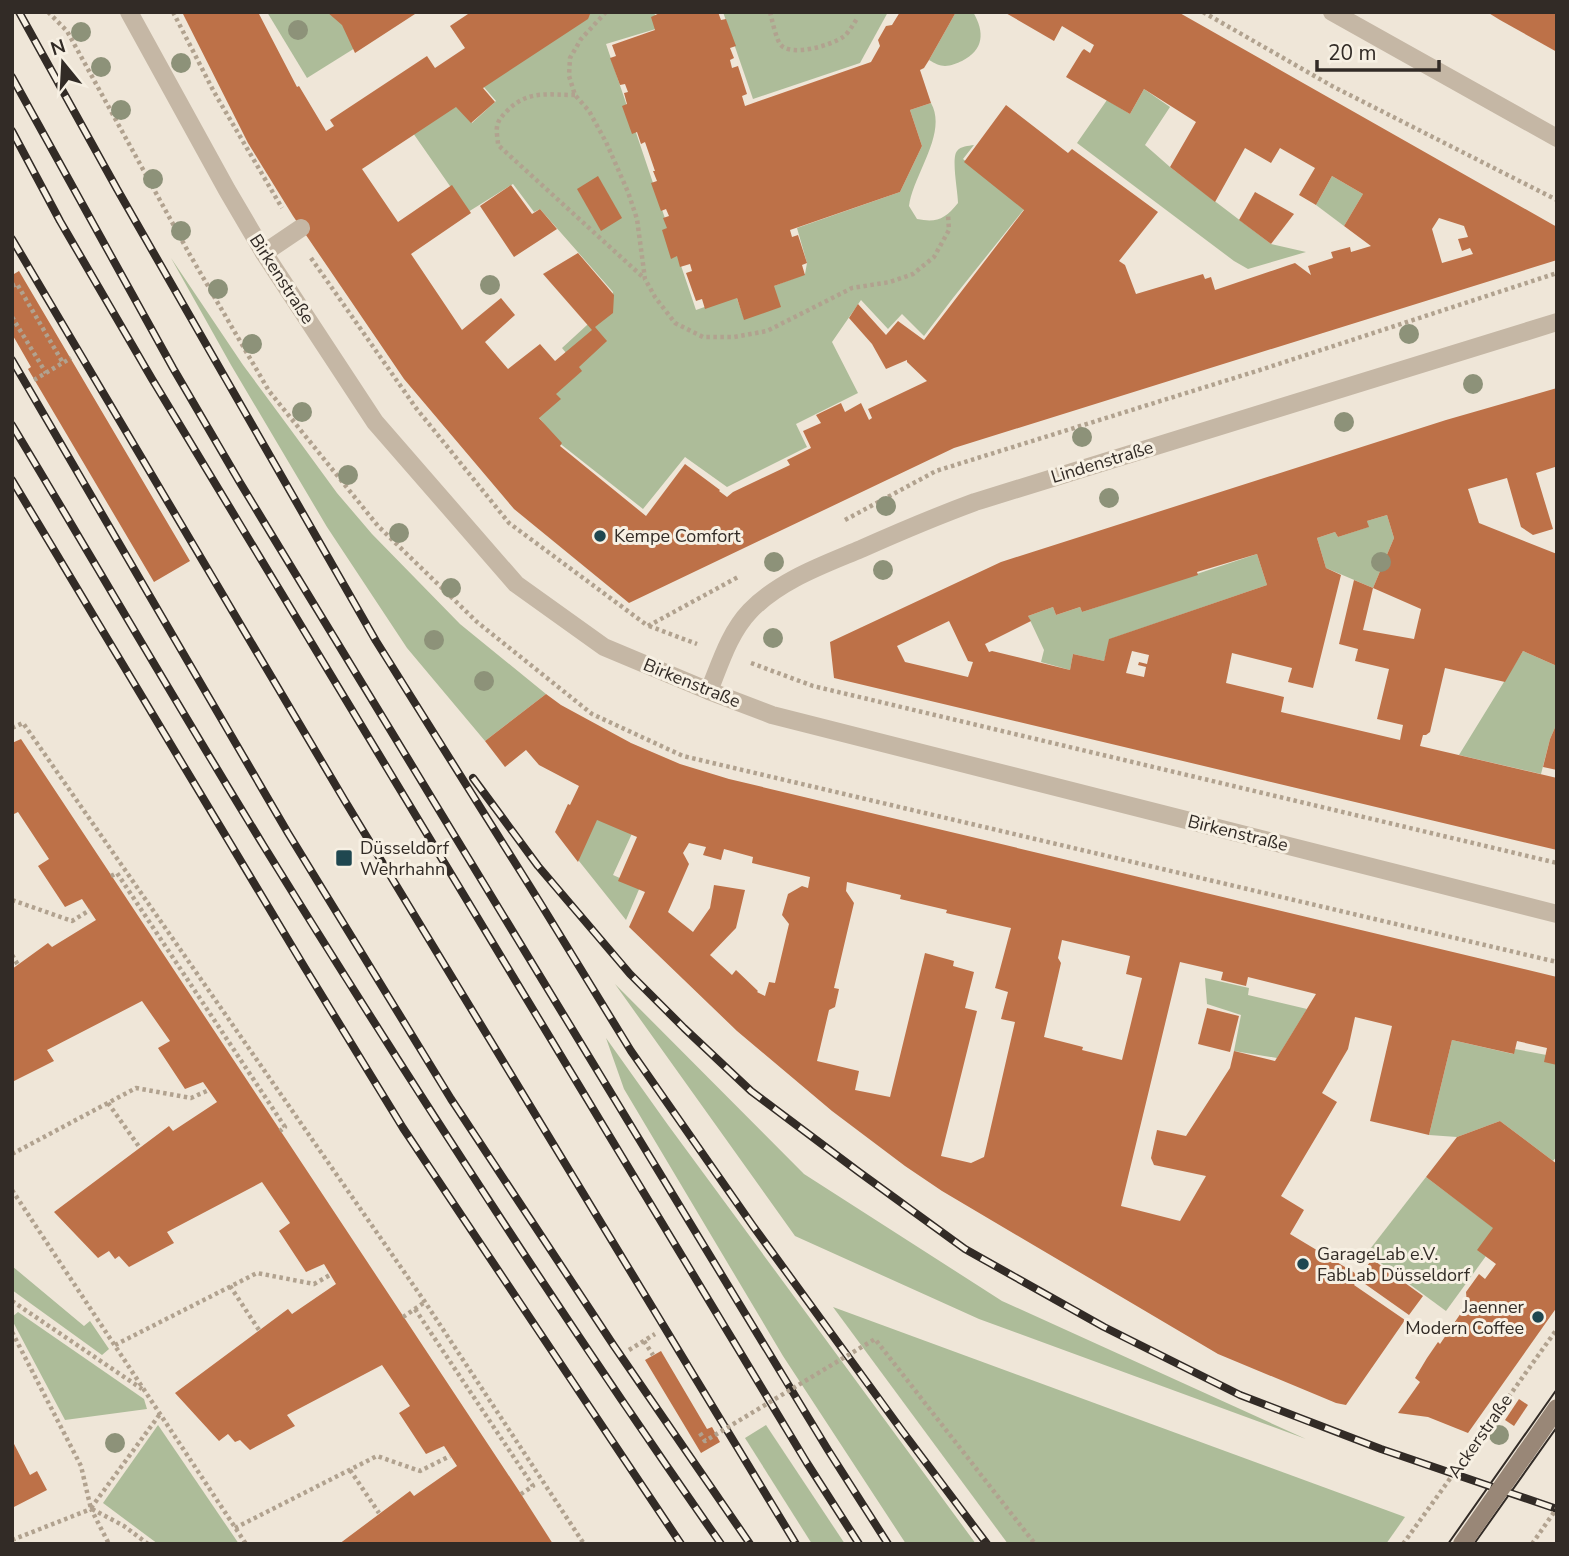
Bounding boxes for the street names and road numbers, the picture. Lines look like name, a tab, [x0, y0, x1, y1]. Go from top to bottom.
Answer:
street label: Birkenstraße	[244, 229, 320, 329]
street label: Lindenstraße	[1048, 435, 1156, 489]
street label: Birkenstraße	[640, 653, 744, 713]
street label: Birkenstraße	[1185, 809, 1291, 857]
street label: Ackerstraße	[1442, 1389, 1518, 1483]

